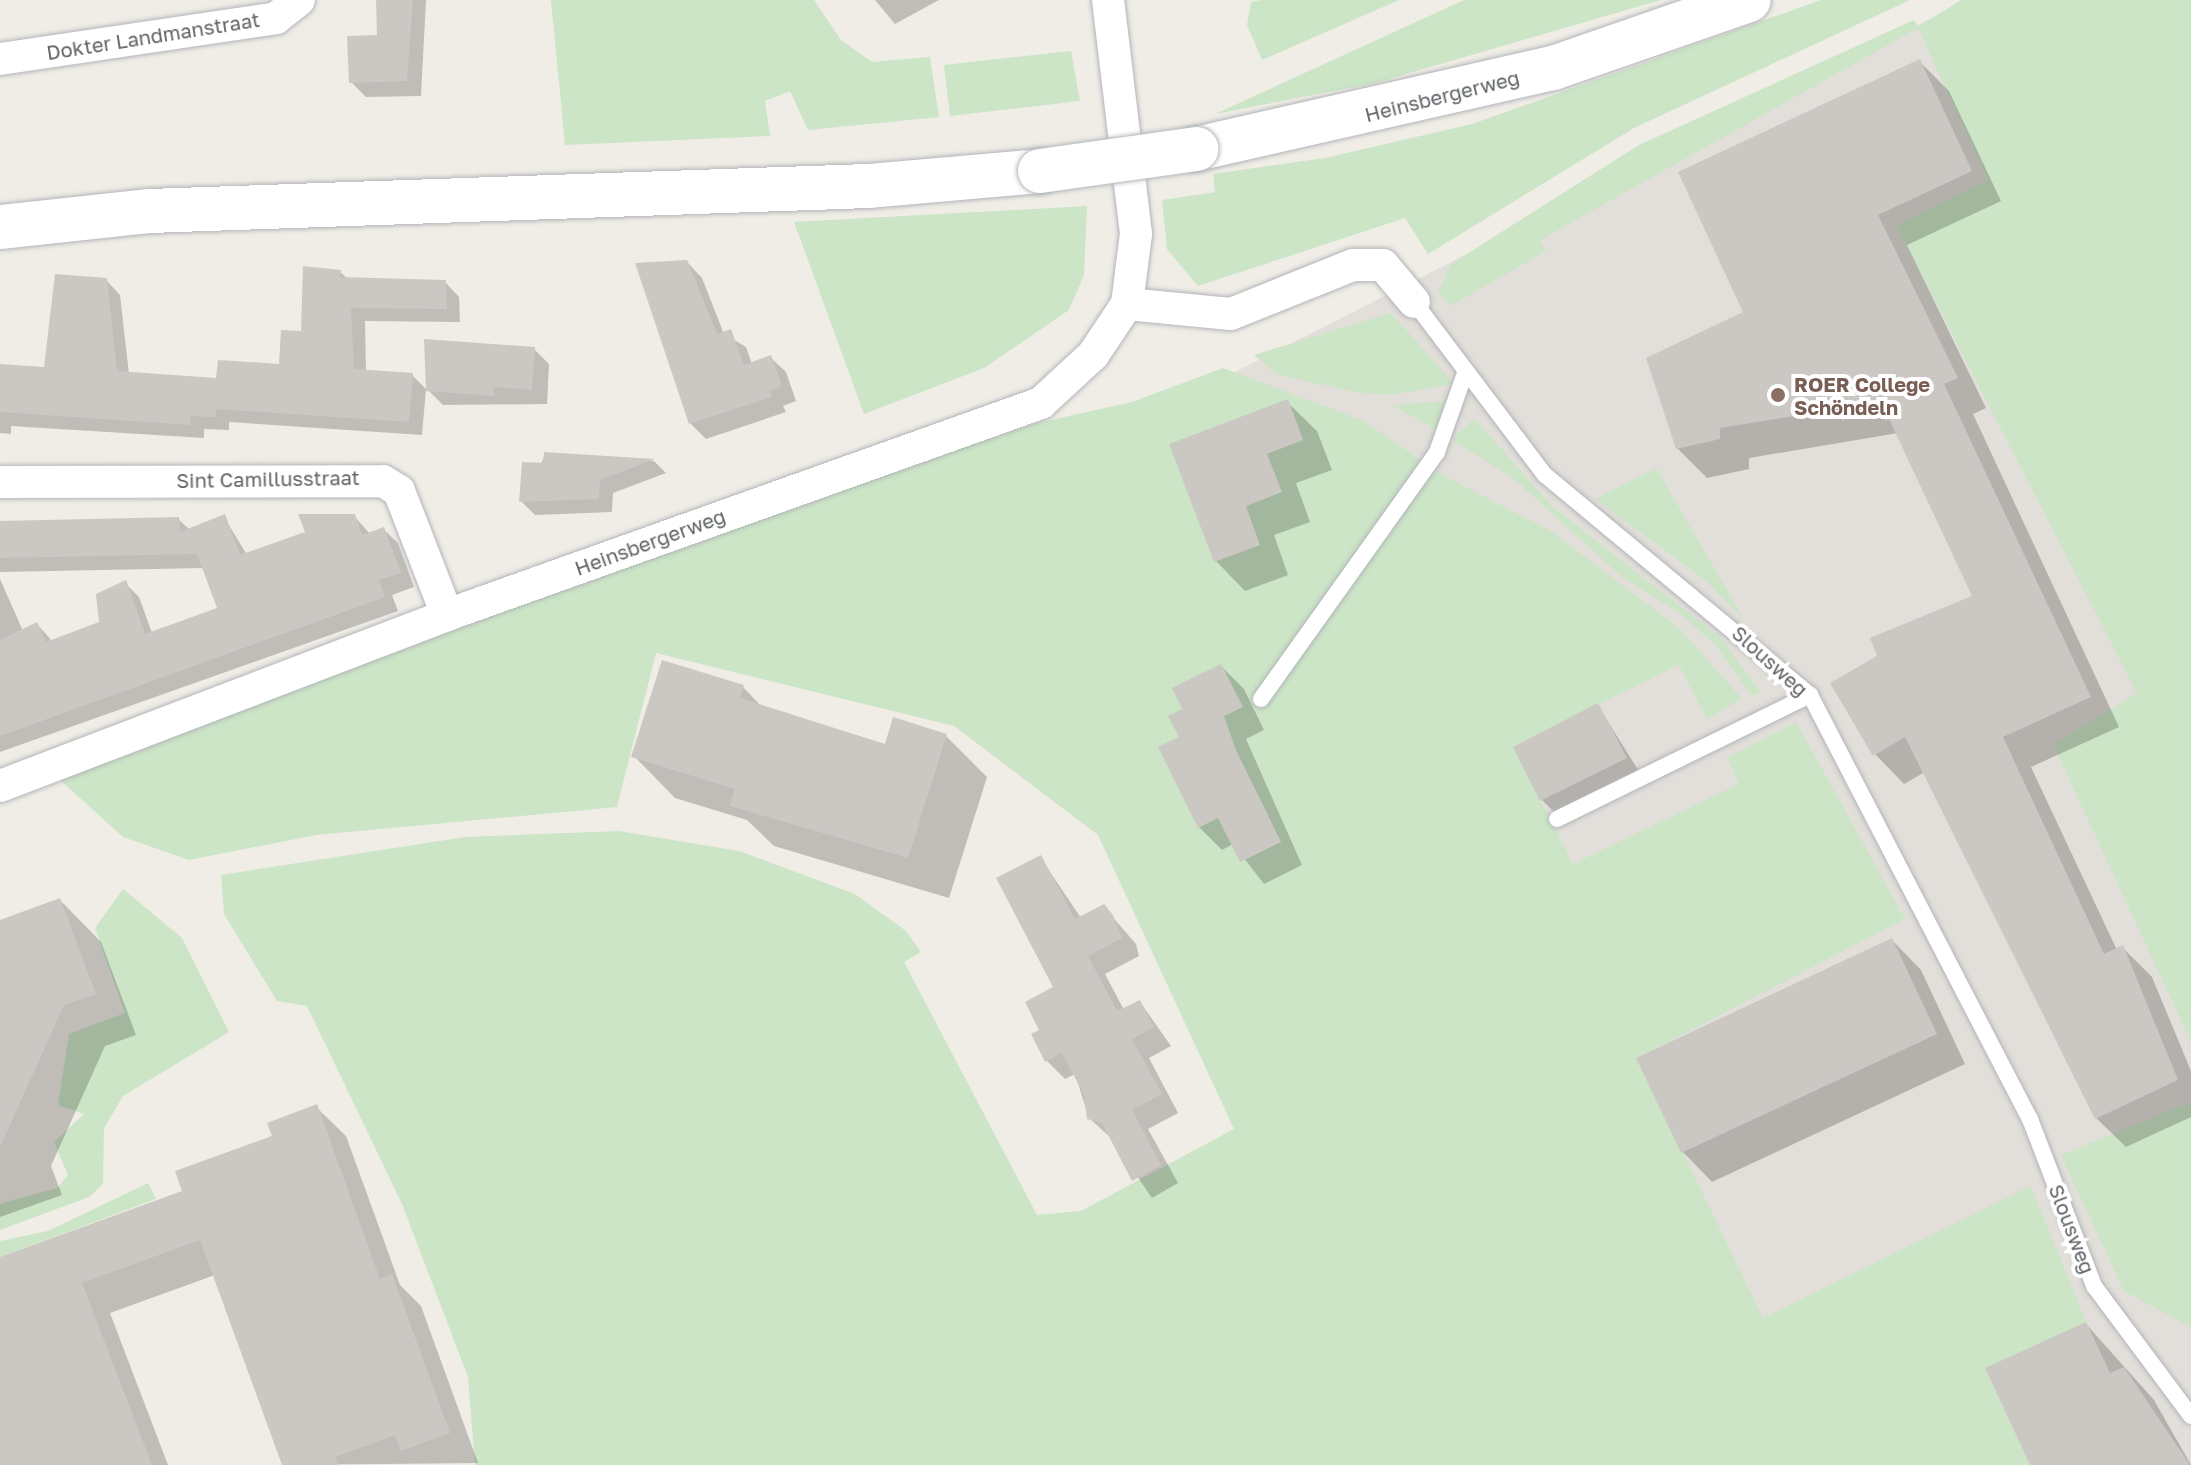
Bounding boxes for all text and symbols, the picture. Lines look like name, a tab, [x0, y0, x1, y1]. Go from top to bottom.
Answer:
street label: Dokter Landmanstraat	[45, 7, 261, 65]
street label: Heinsbergerweg	[1362, 65, 1522, 127]
place label: ROER College Schöndeln	[1794, 372, 1930, 419]
marker: ROER College Schöndeln	[1769, 386, 1787, 404]
street label: Sint Camillusstraat	[176, 465, 360, 493]
street label: Heinsbergerweg	[571, 504, 729, 580]
street label: Slousweg	[1727, 621, 1813, 701]
street label: Slousweg	[2044, 1181, 2100, 1277]

